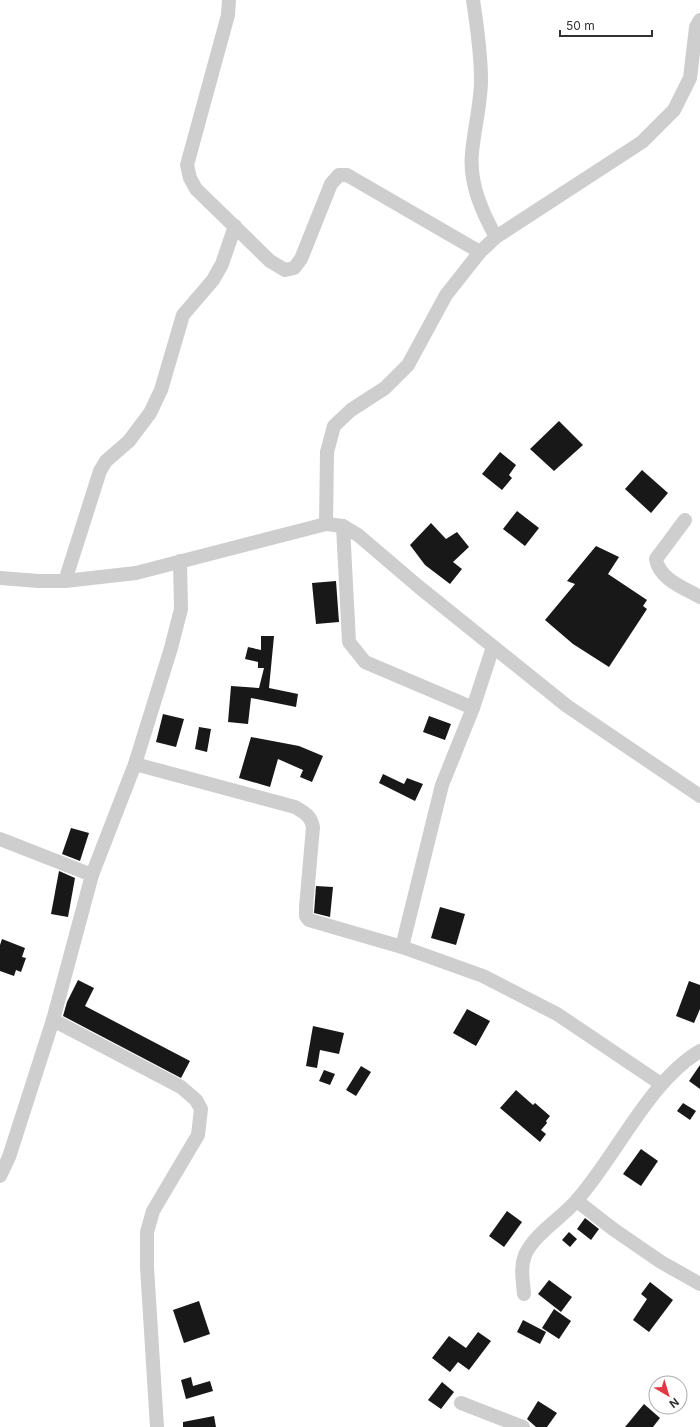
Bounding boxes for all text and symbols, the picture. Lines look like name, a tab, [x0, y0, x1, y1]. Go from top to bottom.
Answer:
scale bar	[560, 12, 652, 38]
text: 50 m	[566, 18, 595, 33]
north arrow	[648, 1375, 688, 1415]
text: N	[667, 1395, 682, 1411]

